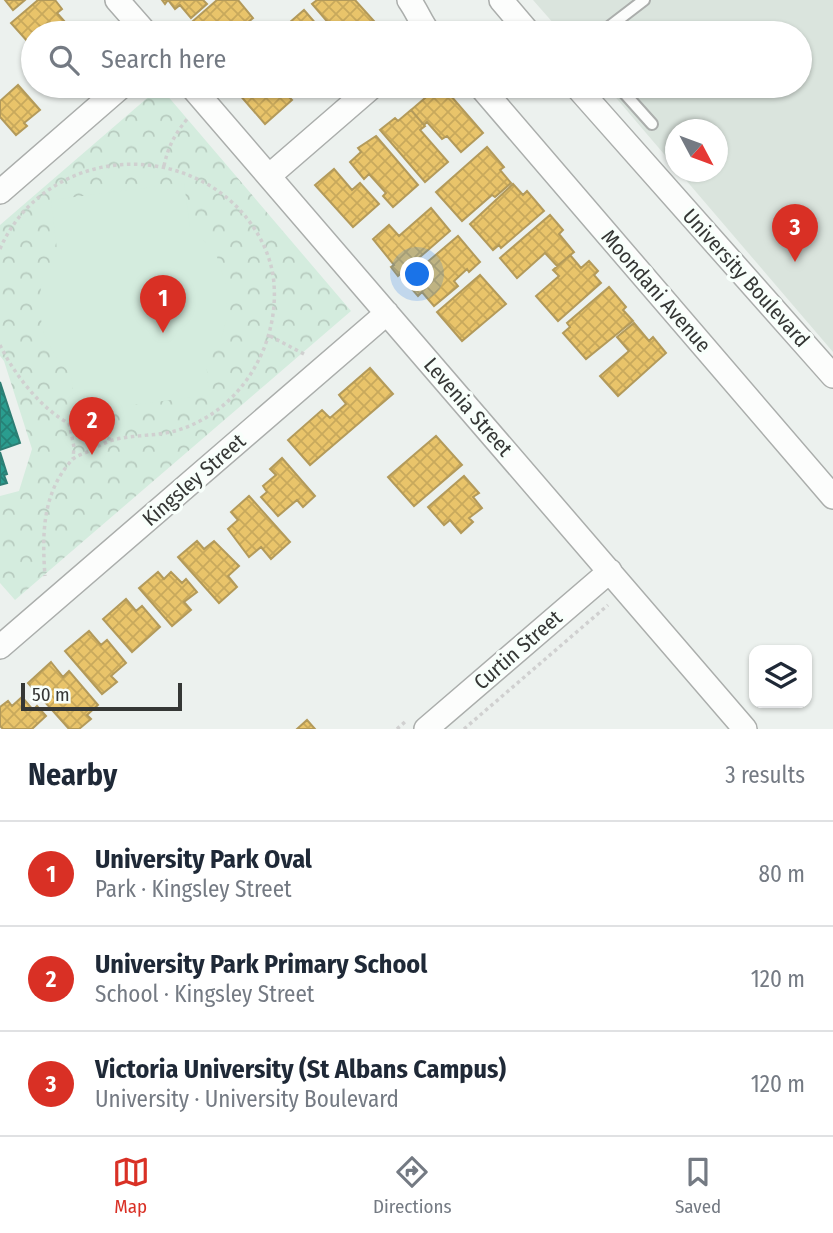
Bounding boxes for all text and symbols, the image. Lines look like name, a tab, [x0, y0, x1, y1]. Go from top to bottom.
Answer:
search box	[21, 21, 812, 98]
icon: search	[45, 41, 83, 79]
text: Search here	[101, 44, 226, 75]
north arrow	[665, 119, 728, 182]
street label: University Boulevard	[677, 203, 815, 353]
pin: 3	[772, 204, 818, 262]
street label: Moondani Avenue	[596, 224, 716, 358]
your location	[400, 257, 434, 291]
pin: 1	[140, 275, 186, 333]
street label: Levenia Street	[418, 352, 518, 462]
pin: 2	[69, 397, 115, 455]
street label: Kingsley Street	[137, 428, 251, 532]
street label: Curtin Street	[469, 605, 568, 695]
map controls	[749, 645, 812, 708]
button: layers	[749, 645, 812, 708]
scale bar	[21, 680, 182, 712]
text: 50 m	[32, 683, 70, 706]
text: Nearby	[28, 757, 117, 793]
text: 3 results	[725, 761, 805, 789]
text: University Park Oval	[95, 844, 312, 875]
text: 1	[46, 860, 56, 888]
text: 80 m	[758, 860, 805, 888]
text: Park · Kingsley Street	[95, 875, 292, 903]
text: University Park Primary School	[95, 949, 427, 980]
text: 2	[46, 965, 56, 993]
text: 120 m	[751, 965, 805, 993]
text: School · Kingsley Street	[95, 980, 314, 1008]
text: Victoria University (St Albans Campus)	[95, 1054, 506, 1085]
text: 3	[46, 1070, 56, 1098]
text: 120 m	[751, 1070, 805, 1098]
text: University · University Boulevard	[95, 1085, 399, 1113]
tab: Map	[112, 1153, 150, 1218]
tab: Directions	[373, 1153, 452, 1218]
tab: Saved	[675, 1153, 721, 1218]

